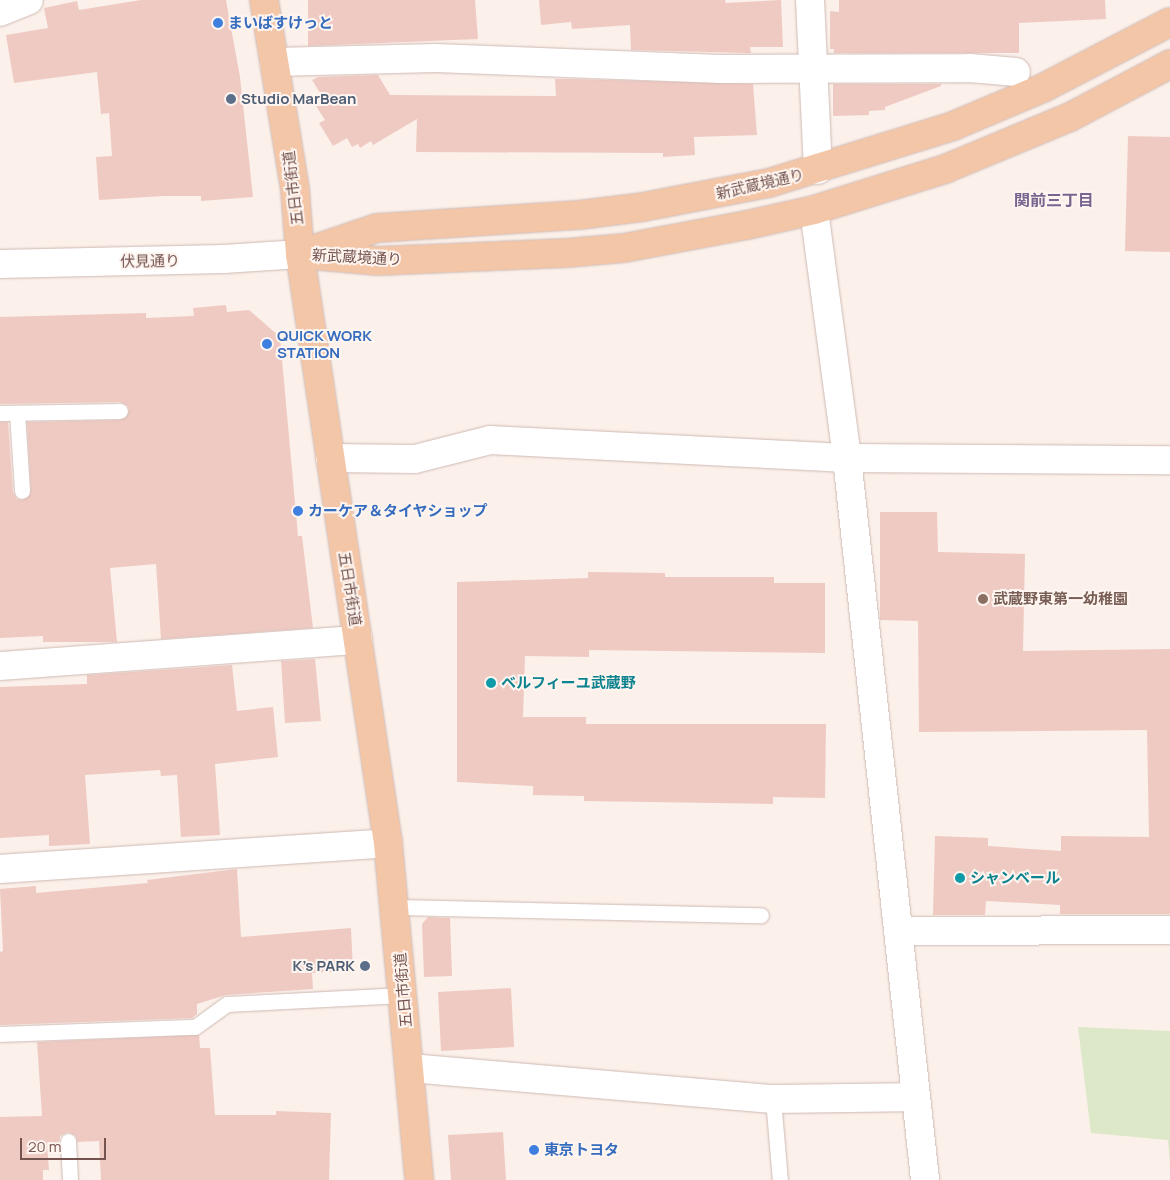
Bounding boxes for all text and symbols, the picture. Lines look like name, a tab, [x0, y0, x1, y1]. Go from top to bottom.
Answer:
place label: まいばすけっと	[228, 14, 333, 32]
marker: まいばすけっと	[212, 17, 224, 29]
place label: Studio MarBean	[241, 90, 356, 108]
marker: Studio MarBean	[225, 93, 237, 105]
street label: 五日市街道	[279, 150, 307, 226]
street label: 新武蔵境通り	[714, 165, 806, 203]
district label: 関前三丁目	[1014, 190, 1094, 210]
street label: 新武蔵境通り	[312, 246, 402, 268]
street label: 伏見通り	[120, 251, 180, 271]
place label: QUICK WORK STATION	[277, 326, 372, 361]
marker: QUICK WORK STATION	[261, 338, 273, 350]
place label: カーケア＆タイヤショップ	[308, 502, 488, 520]
marker: カーケア＆タイヤショップ	[292, 505, 304, 517]
street label: 五日市街道	[335, 551, 365, 627]
place label: 武蔵野東第一幼稚園	[993, 590, 1128, 608]
marker: 武蔵野東第一幼稚園	[977, 593, 989, 605]
place label: ベルフィーユ武蔵野	[501, 674, 636, 692]
marker: ベルフィーユ武蔵野	[485, 677, 497, 689]
place label: シャンベール	[970, 869, 1060, 887]
marker: シャンベール	[954, 872, 966, 884]
street label: 五日市街道	[391, 952, 415, 1028]
place label: K's PARK	[293, 957, 355, 975]
marker: K's PARK	[359, 960, 371, 972]
scale bar	[22, 1128, 109, 1160]
text: 20 m	[28, 1136, 61, 1157]
place label: 東京トヨタ	[544, 1141, 619, 1159]
marker: 東京トヨタ	[528, 1144, 540, 1156]

